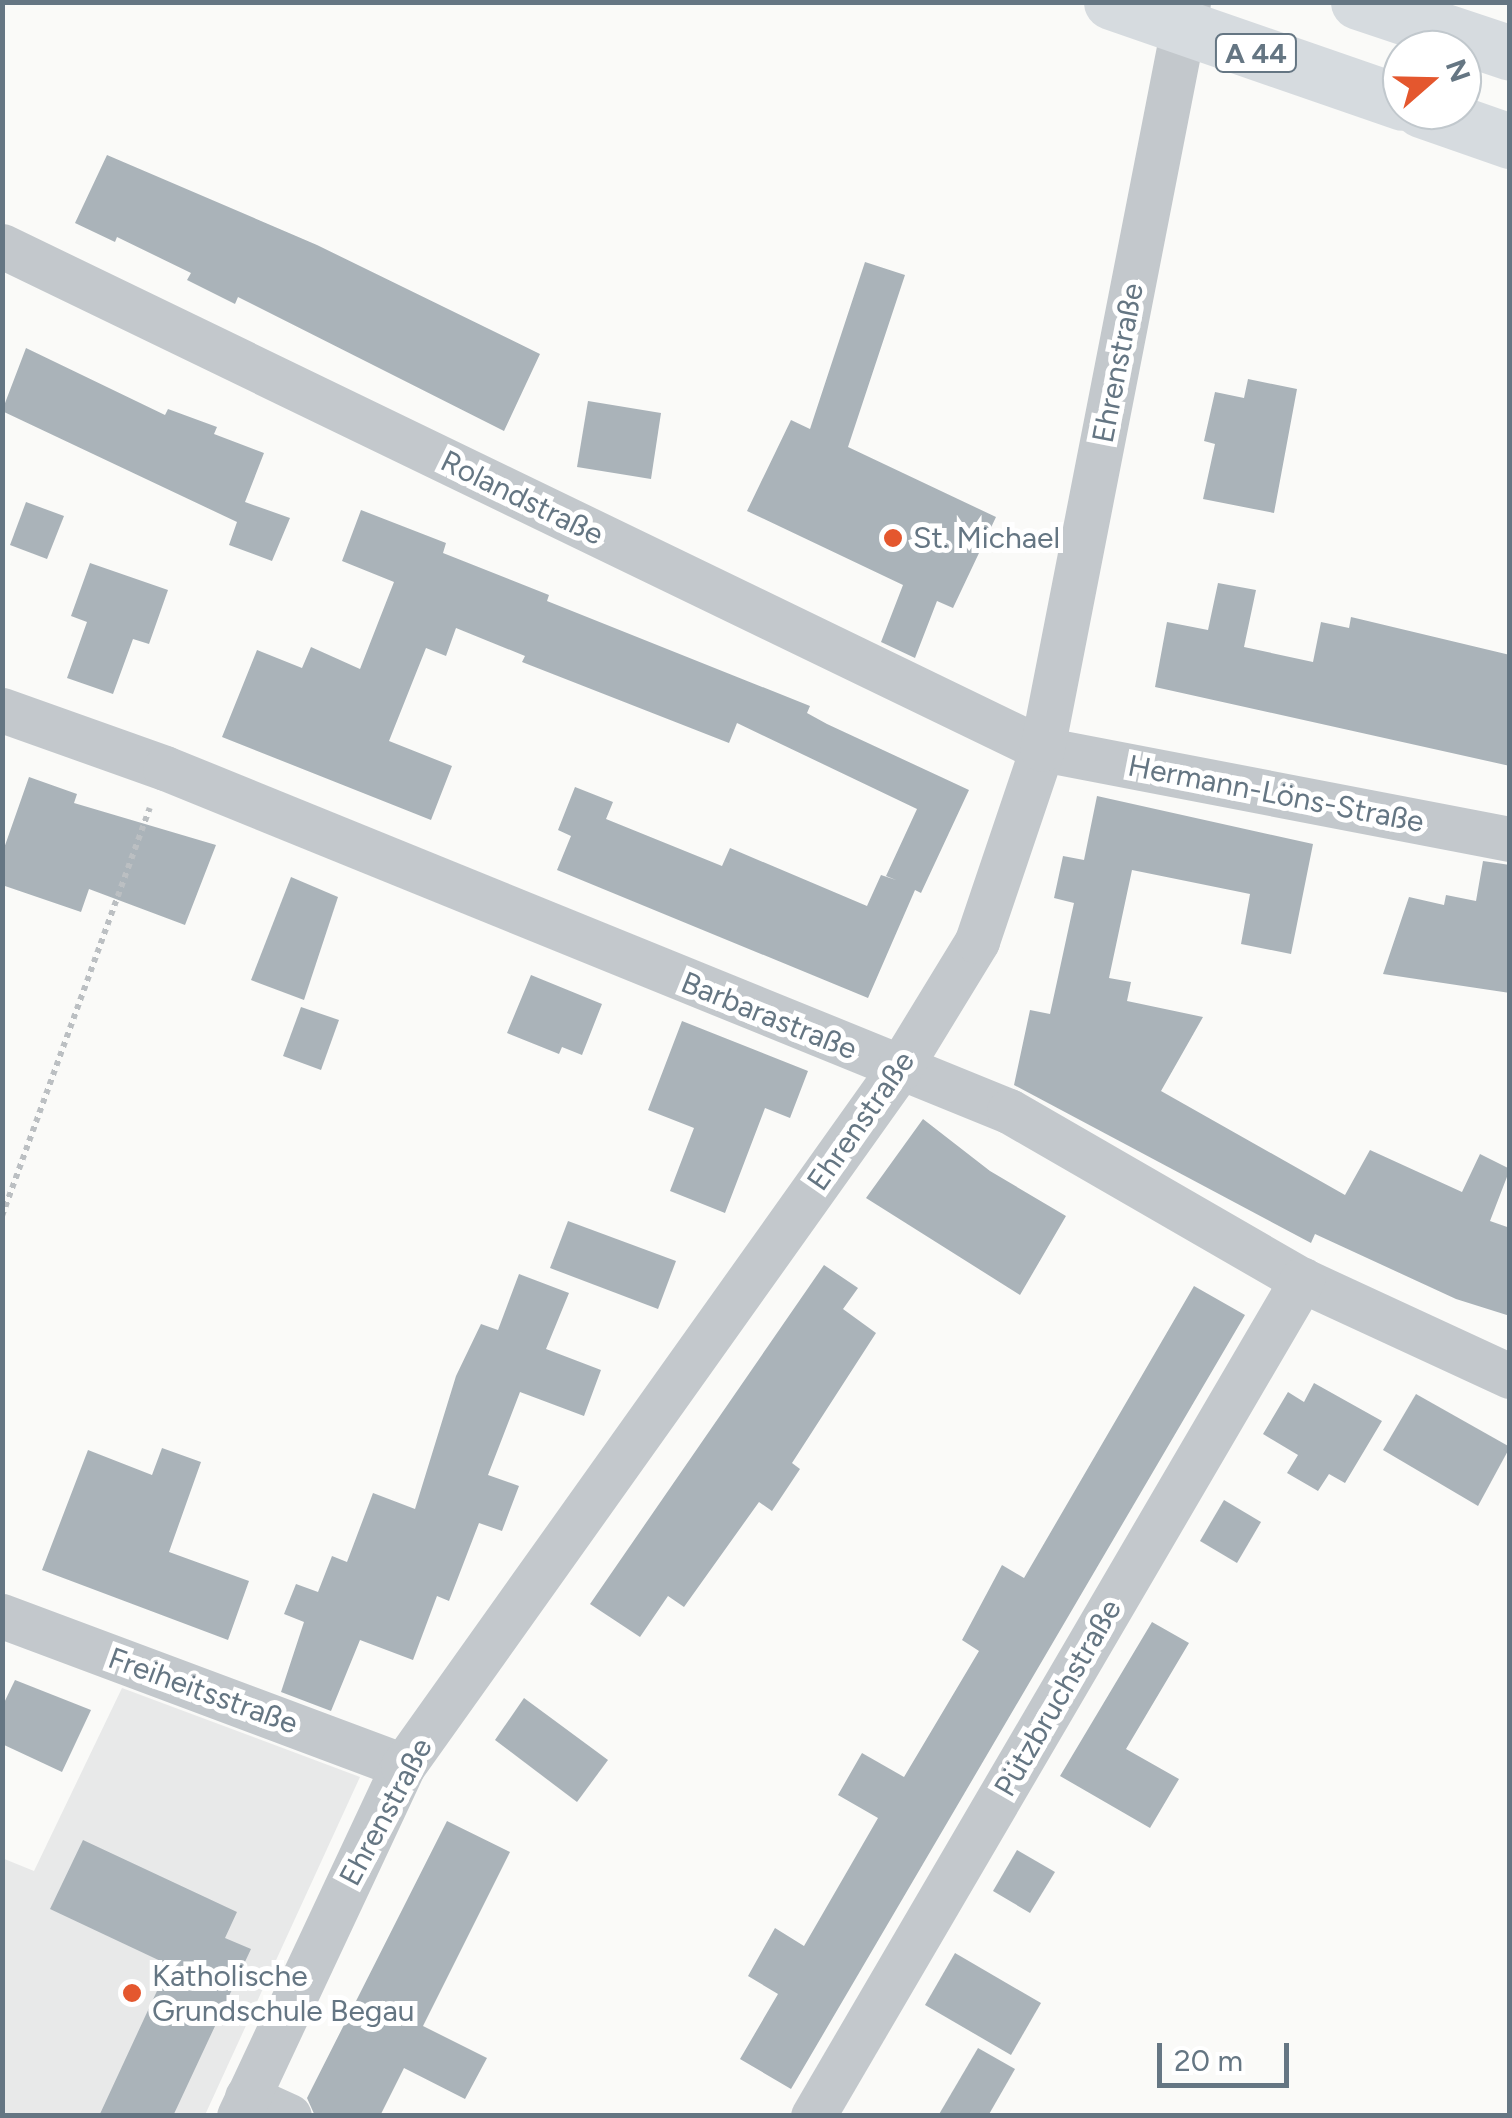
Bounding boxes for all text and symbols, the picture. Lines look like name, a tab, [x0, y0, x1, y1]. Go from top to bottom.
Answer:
road number: A 44	[1214, 30, 1298, 76]
north arrow	[1382, 30, 1482, 130]
text: N	[1439, 54, 1478, 86]
street label: Ehrenstraße	[1085, 280, 1151, 446]
street label: Rolandstraße	[435, 443, 609, 553]
place label: St. Michael	[913, 520, 1060, 556]
marker: St. Michael	[882, 527, 904, 549]
street label: Hermann-Löns-Straße	[1125, 748, 1427, 840]
street label: Barbarastraße	[676, 964, 862, 1068]
street label: Ehrenstraße	[800, 1044, 922, 1198]
street label: Pützbruchstraße	[987, 1593, 1129, 1803]
street label: Freiheitsstraße	[103, 1640, 303, 1742]
street label: Ehrenstraße	[332, 1732, 440, 1892]
place label: Katholische Grundschule Begau	[152, 1958, 414, 2028]
marker: Katholische Grundschule Begau	[121, 1982, 143, 2004]
scale bar	[1162, 2023, 1294, 2085]
text: 20 m	[1174, 2042, 1243, 2079]

